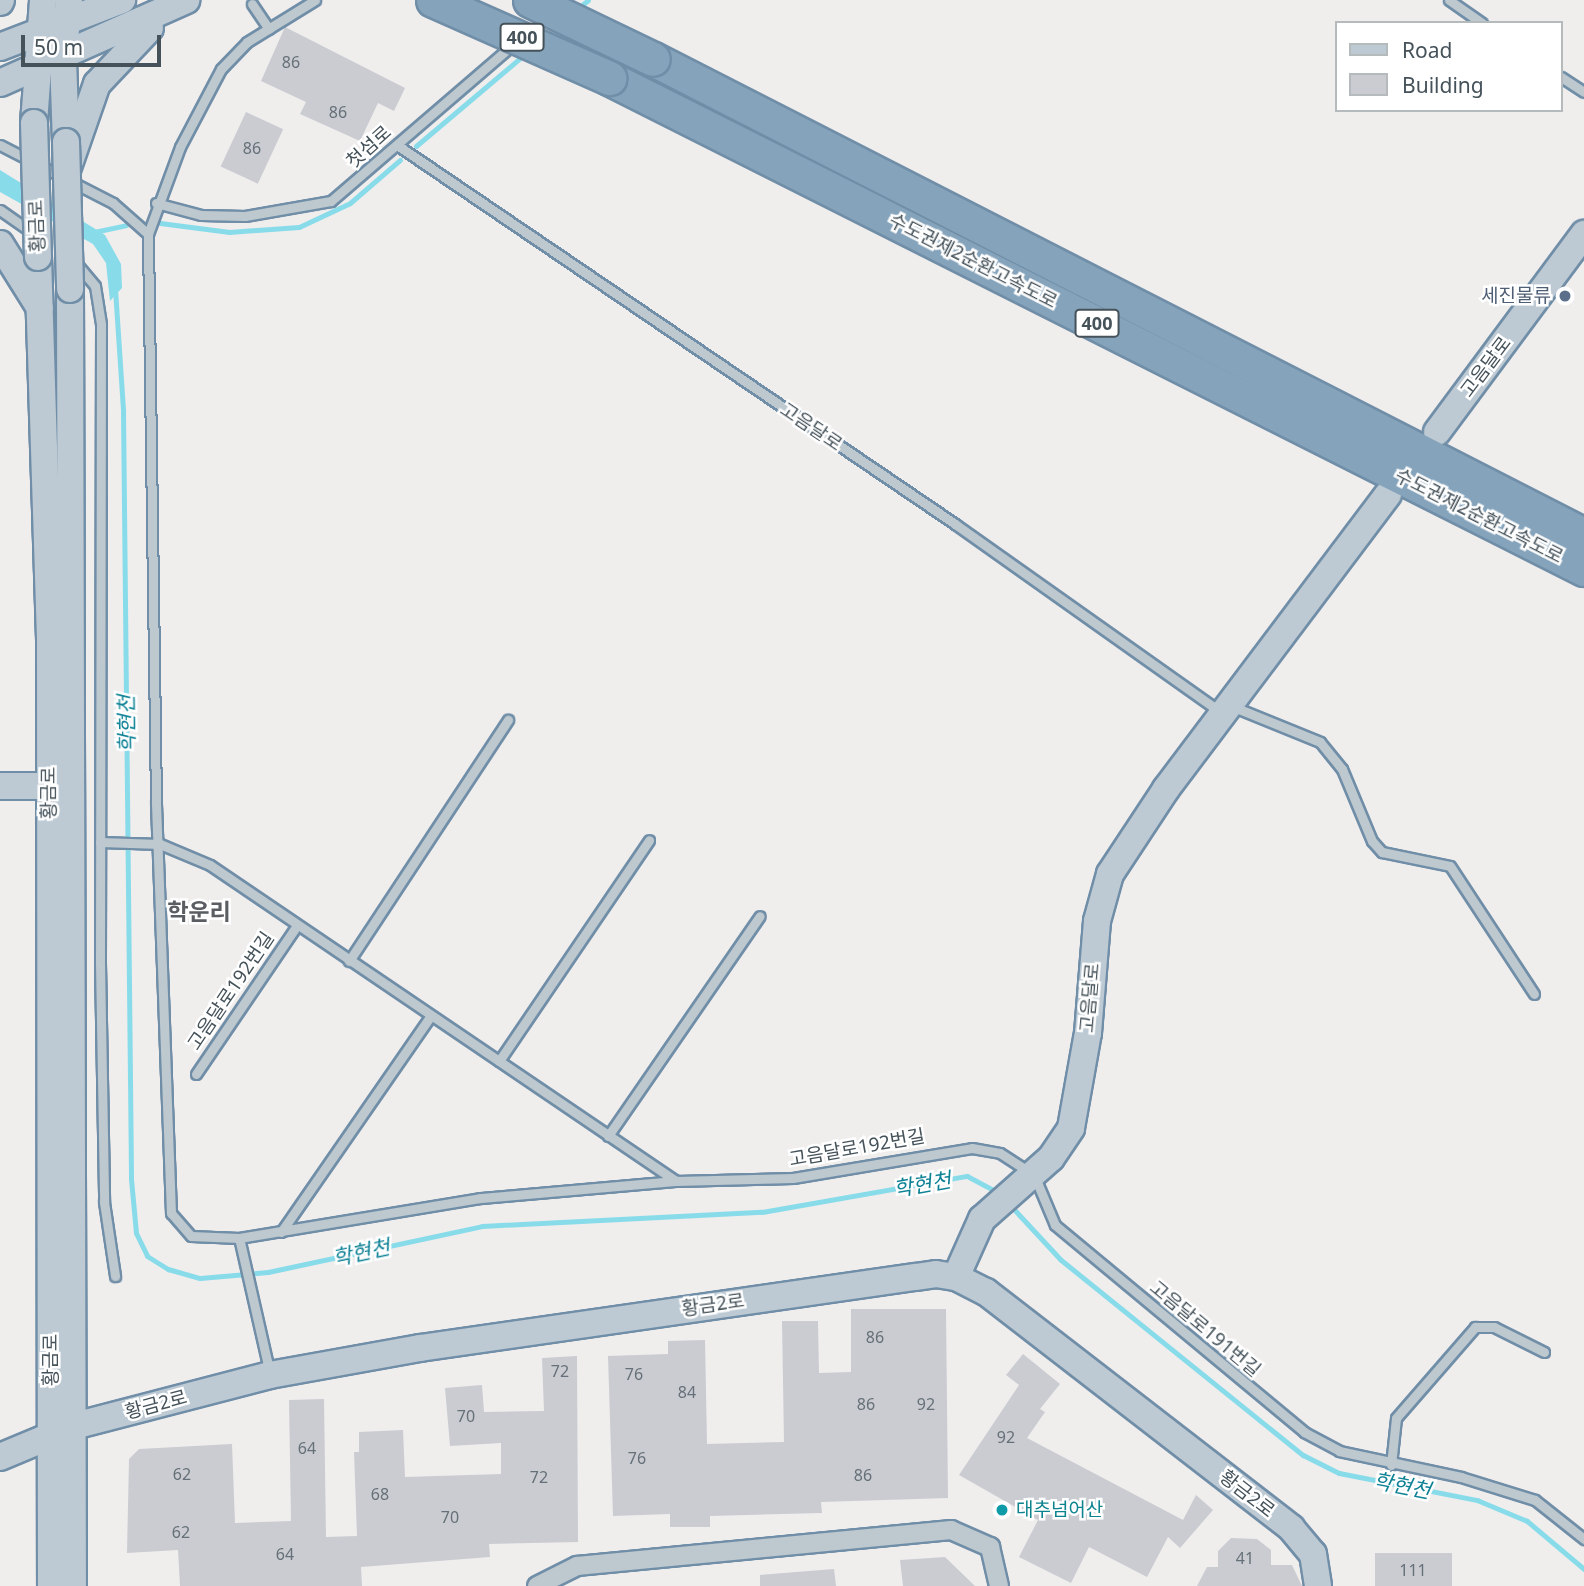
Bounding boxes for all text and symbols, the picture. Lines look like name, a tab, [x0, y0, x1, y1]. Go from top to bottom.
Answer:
scale bar	[24, 21, 164, 65]
legend	[1336, 21, 1563, 112]
road number: 400	[499, 22, 545, 52]
text: 50 m	[34, 33, 83, 61]
text: Road	[1402, 36, 1452, 64]
house number: 86	[282, 52, 300, 72]
text: Building	[1402, 71, 1484, 99]
house number: 86	[329, 102, 347, 122]
street label: 첫섬로	[342, 121, 396, 173]
house number: 86	[243, 138, 261, 158]
street label: 황금로	[25, 199, 49, 253]
street label: 수도권제2순환고속도로	[885, 209, 1061, 313]
place label: 세진물류	[1481, 285, 1551, 307]
marker: 세진물류	[1557, 288, 1573, 304]
road number: 400	[1074, 309, 1120, 338]
street label: 고음달로	[1456, 332, 1516, 402]
street label: 고음달로	[776, 398, 846, 456]
street label: 수도권제2순환고속도로	[1391, 464, 1567, 568]
water label: 학현천	[113, 695, 139, 753]
street label: 황금로	[38, 767, 60, 819]
district label: 학운리	[167, 897, 231, 925]
street label: 고음달로192번길	[183, 928, 279, 1054]
street label: 고음달로	[1076, 962, 1104, 1034]
street label: 고음달로192번길	[787, 1125, 927, 1171]
water label: 학현천	[891, 1167, 953, 1201]
water label: 학현천	[330, 1234, 392, 1270]
street label: 고음달로191번길	[1145, 1276, 1265, 1382]
street label: 황금2로	[680, 1289, 746, 1321]
house number: 86	[866, 1327, 884, 1347]
street label: 황금로	[40, 1334, 62, 1386]
house number: 72	[551, 1361, 569, 1381]
house number: 76	[625, 1364, 643, 1384]
house number: 84	[678, 1382, 696, 1402]
street label: 황금2로	[122, 1386, 190, 1424]
house number: 86	[857, 1394, 875, 1414]
house number: 92	[917, 1394, 935, 1414]
house number: 70	[457, 1406, 475, 1426]
house number: 92	[997, 1427, 1015, 1447]
house number: 64	[298, 1438, 316, 1458]
house number: 76	[628, 1448, 646, 1468]
house number: 62	[173, 1464, 191, 1484]
house number: 86	[854, 1465, 872, 1485]
street label: 황금2로	[1215, 1466, 1279, 1522]
house number: 72	[530, 1467, 548, 1487]
water label: 학현천	[1371, 1467, 1433, 1503]
house number: 68	[371, 1484, 389, 1504]
place label: 대추넘어산	[1016, 1499, 1103, 1521]
marker: 대추넘어산	[994, 1502, 1010, 1518]
house number: 70	[441, 1507, 459, 1527]
house number: 62	[172, 1522, 190, 1542]
house number: 64	[276, 1544, 294, 1564]
house number: 41	[1236, 1548, 1254, 1568]
house number: 111	[1399, 1560, 1427, 1580]

